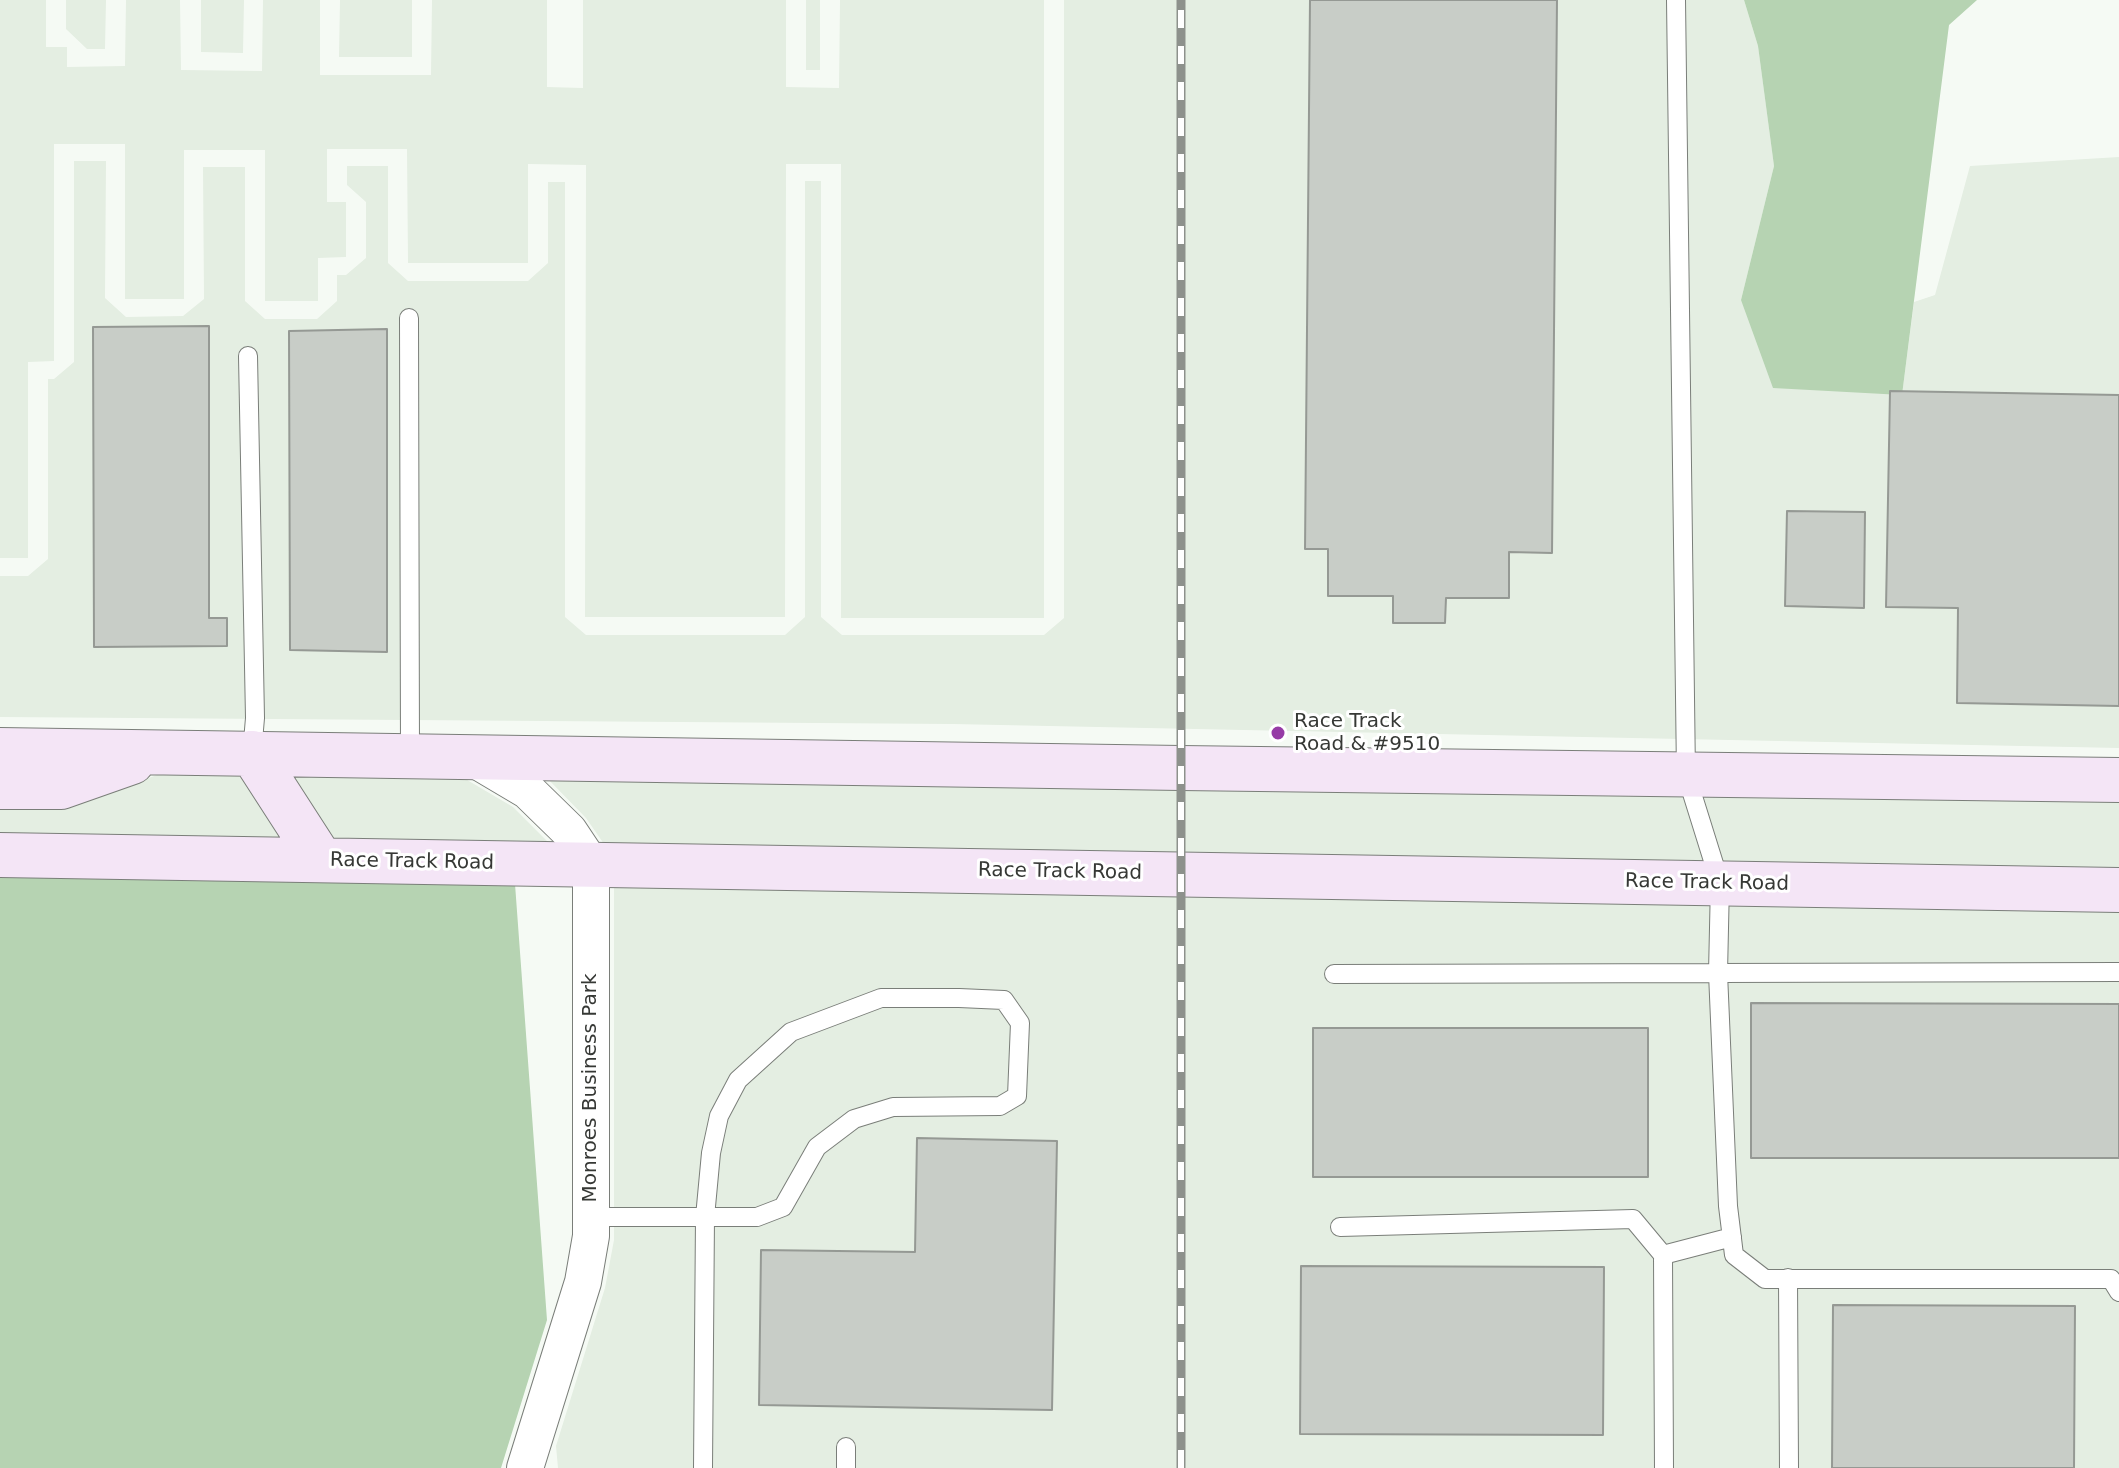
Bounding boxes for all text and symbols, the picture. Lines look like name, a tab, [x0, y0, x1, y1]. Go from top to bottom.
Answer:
place label: Race Track Road & #9510	[1294, 710, 1440, 757]
marker: Race Track Road & #9510	[1269, 724, 1287, 742]
street label: Race Track Road	[330, 849, 494, 875]
street label: Race Track Road	[978, 859, 1142, 885]
street label: Race Track Road	[1625, 870, 1789, 896]
street label: Monroes Business Park	[579, 973, 603, 1203]

